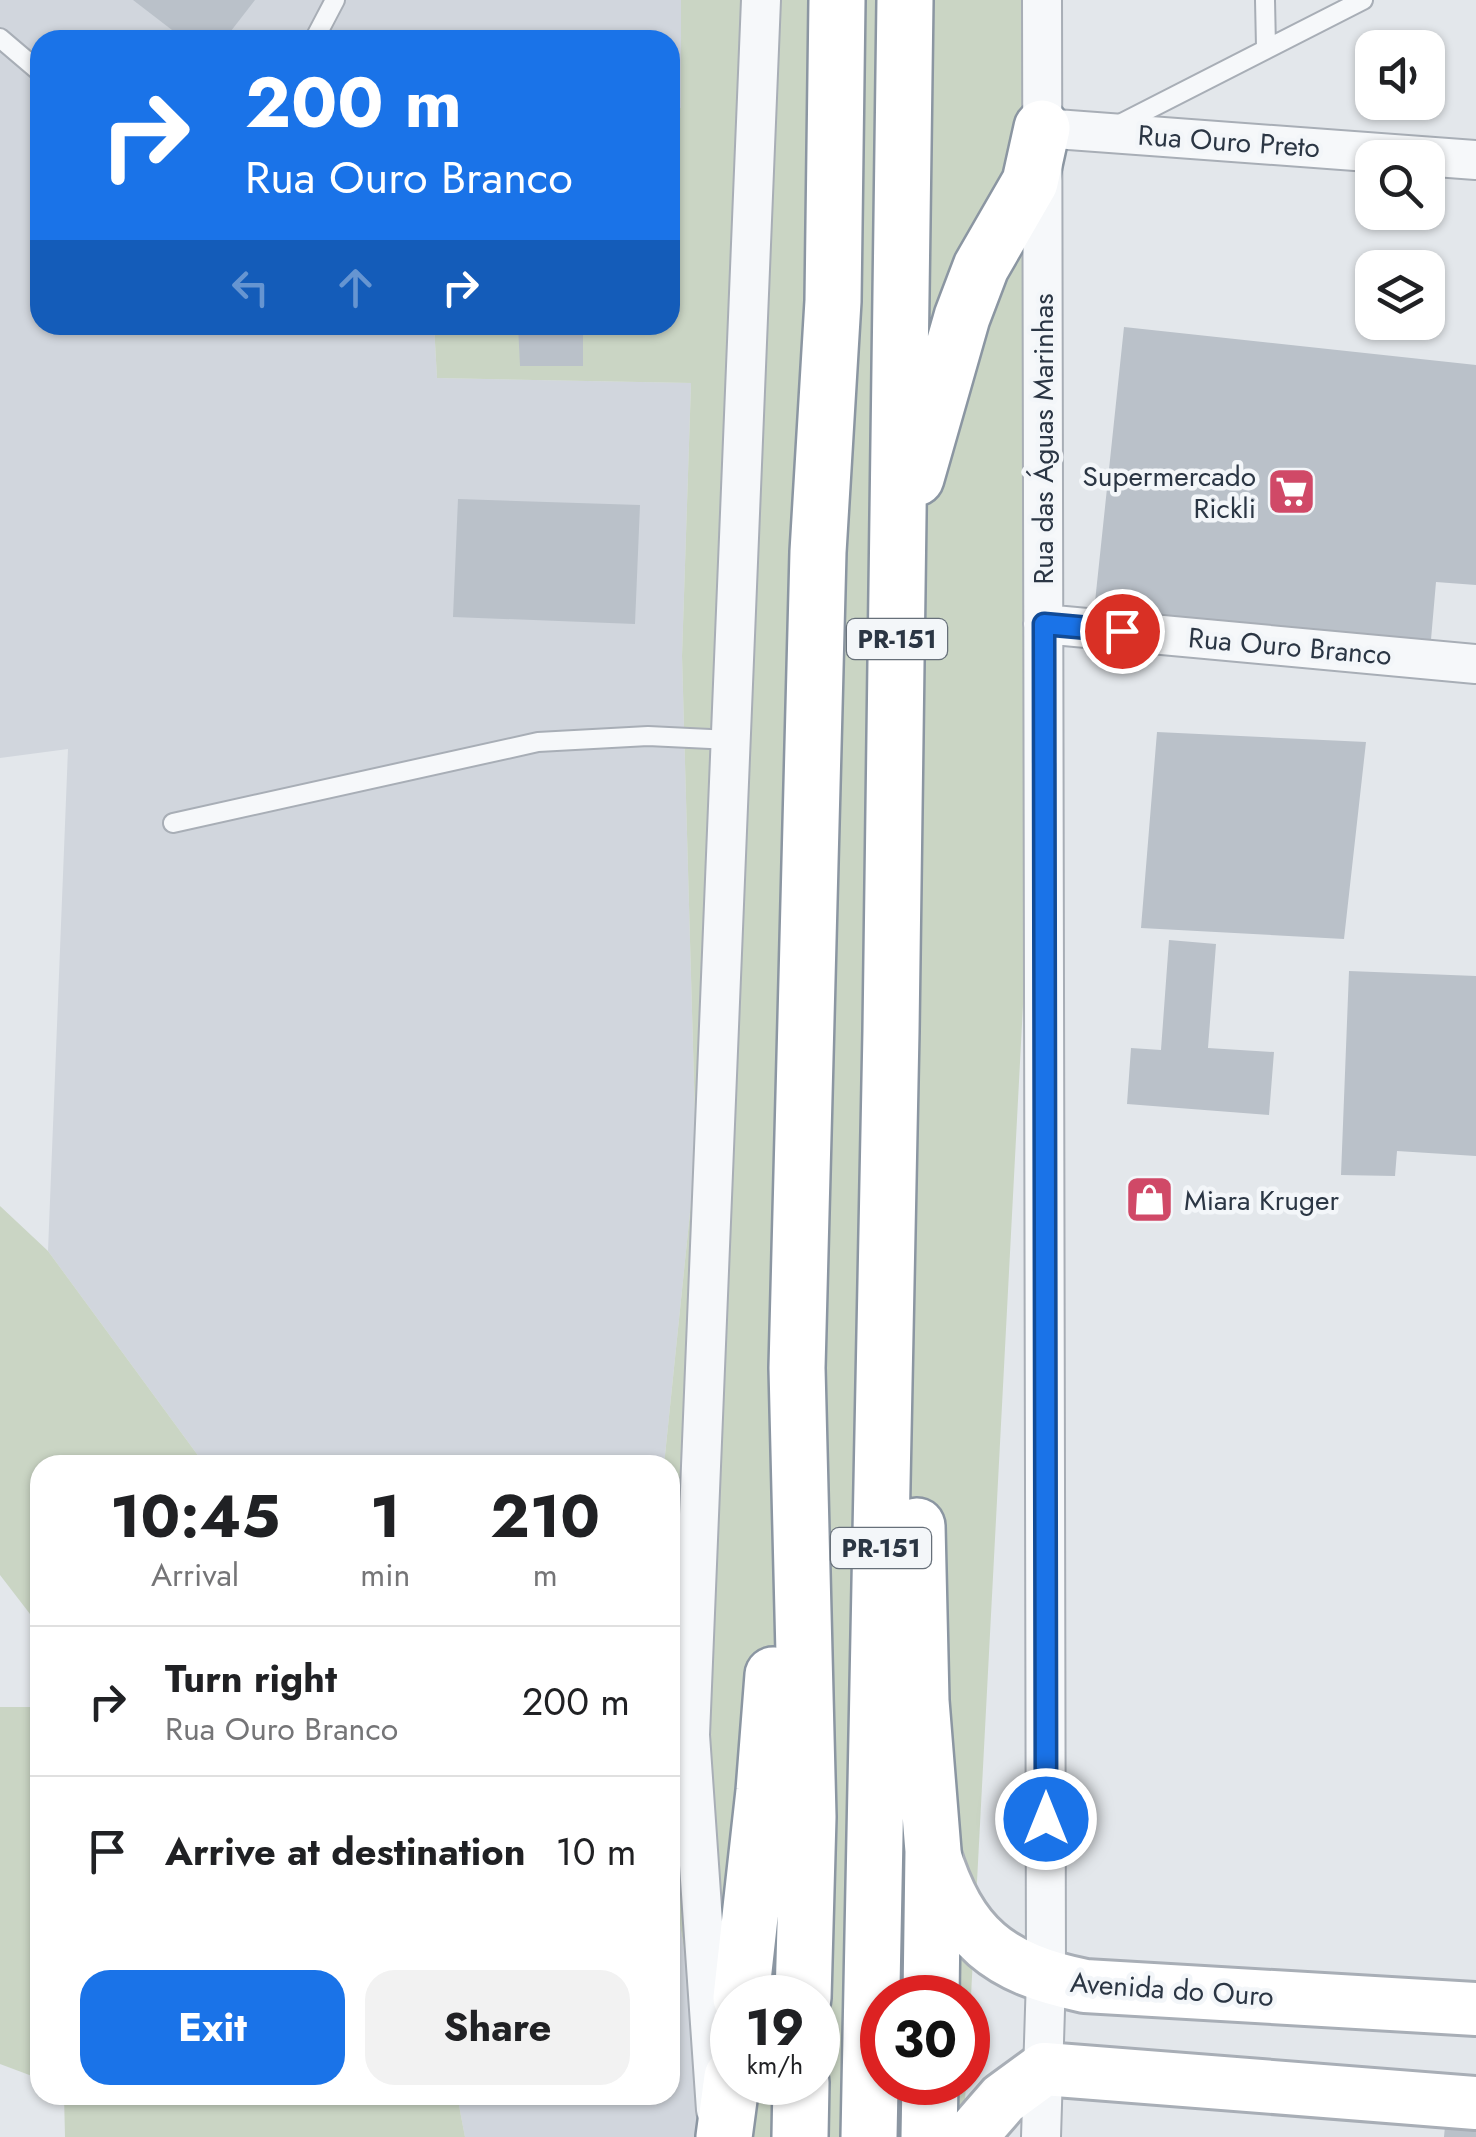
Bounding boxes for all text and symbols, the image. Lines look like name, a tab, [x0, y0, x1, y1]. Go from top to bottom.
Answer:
map controls	[1355, 30, 1445, 340]
button: sound	[1355, 30, 1445, 120]
text: 200 m	[245, 52, 462, 153]
icon: right	[80, 70, 210, 200]
street label: Rua Ouro Preto	[1137, 115, 1321, 168]
button: search	[1355, 140, 1445, 230]
text: Rua Ouro Branco	[245, 145, 573, 210]
button: layers	[1355, 250, 1445, 340]
icon: left	[223, 260, 278, 315]
icon: ahead	[328, 260, 383, 315]
icon: right	[433, 260, 488, 315]
street label: Rua das Águas Marinhas	[1023, 294, 1064, 584]
place label: Supermercado Rickli	[1082, 456, 1256, 529]
supermarket icon: Supermercado Rickli	[1265, 466, 1317, 518]
pin	[1080, 589, 1165, 674]
icon: arrive	[1095, 604, 1150, 659]
street label: Rua Ouro Branco	[1187, 617, 1393, 676]
road number: PR-151	[847, 619, 947, 659]
shop icon: Miara Kruger	[1123, 1174, 1175, 1226]
place label: Miara Kruger	[1184, 1180, 1339, 1221]
text: 10:45	[110, 1473, 280, 1560]
text: 1	[370, 1473, 401, 1560]
text: 210	[490, 1473, 600, 1560]
road number: PR-151	[831, 1528, 931, 1568]
text: Arrival	[151, 1552, 239, 1598]
text: min	[360, 1552, 410, 1598]
text: m	[533, 1552, 558, 1598]
text: Turn right	[165, 1651, 337, 1706]
icon: right	[80, 1674, 135, 1729]
text: 200 m	[522, 1674, 630, 1729]
text: Rua Ouro Branco	[165, 1706, 398, 1752]
position arrow	[994, 1767, 1098, 1871]
icon: arrive	[80, 1824, 135, 1879]
text: Arrive at destination	[165, 1824, 526, 1879]
text: 10 m	[556, 1824, 637, 1879]
street label: Avenida do Ouro	[1069, 1962, 1275, 2017]
button: Exit	[80, 1970, 345, 2085]
button: Share	[365, 1970, 630, 2085]
speed limit sign: 30	[860, 1975, 990, 2105]
text: 19	[746, 1991, 804, 2064]
text: km/h	[747, 2047, 803, 2083]

